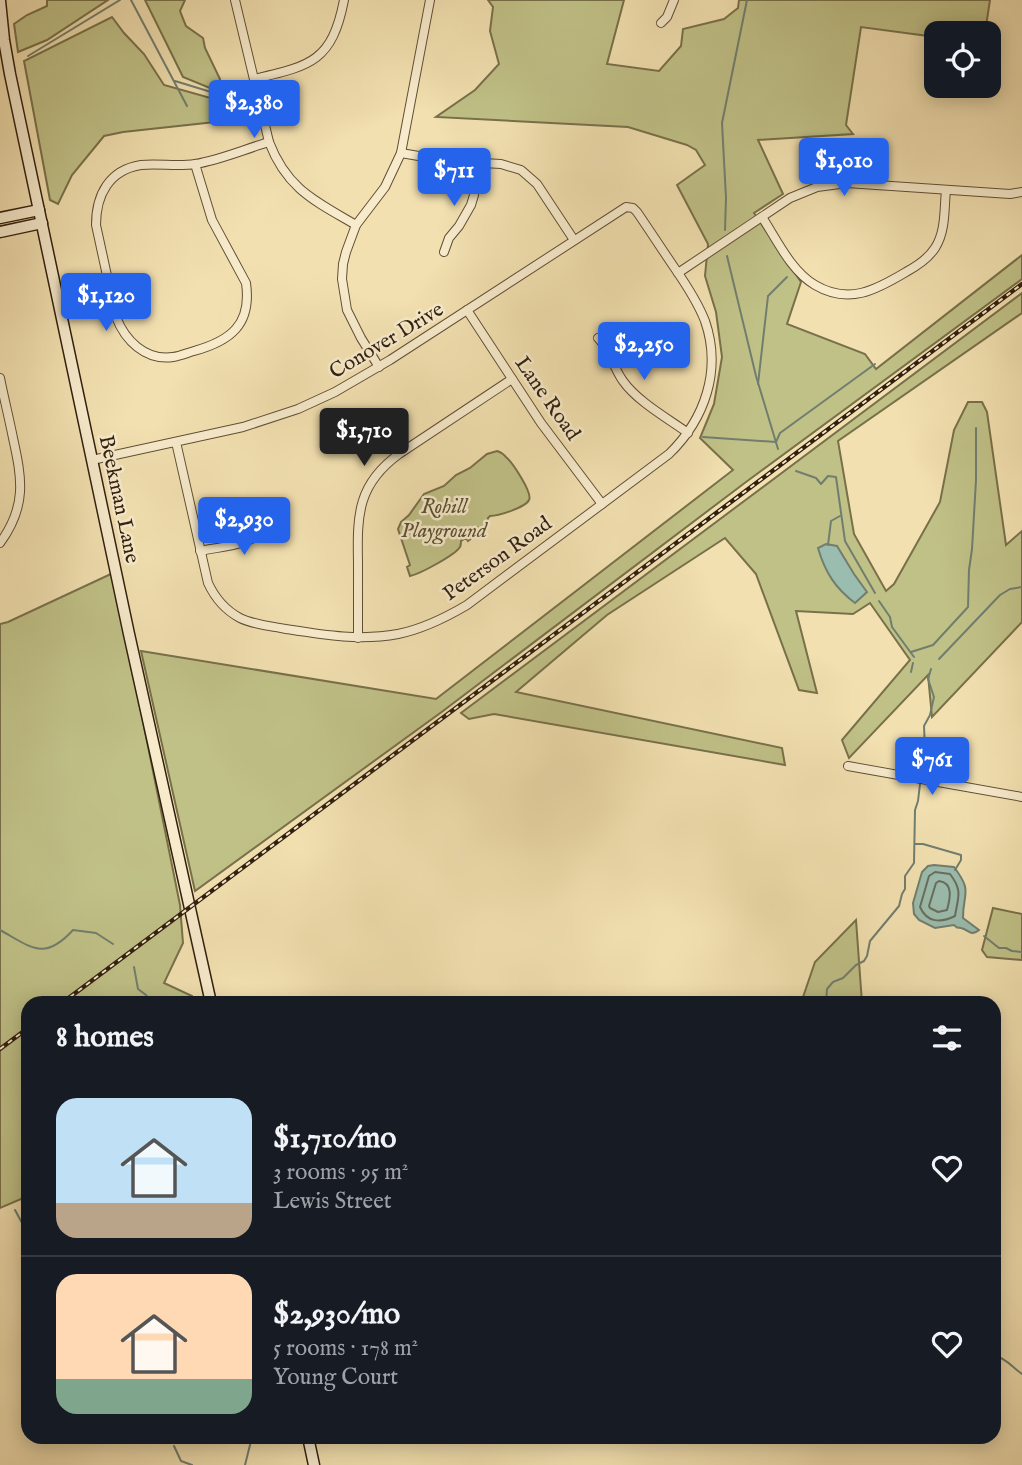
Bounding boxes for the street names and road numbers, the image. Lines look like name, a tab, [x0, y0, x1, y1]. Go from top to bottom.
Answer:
street label: Conover Drive	[325, 296, 449, 386]
street label: Lane Road	[508, 351, 586, 447]
street label: Beekman Lane	[92, 433, 145, 566]
street label: Peterson Road	[438, 510, 558, 608]

